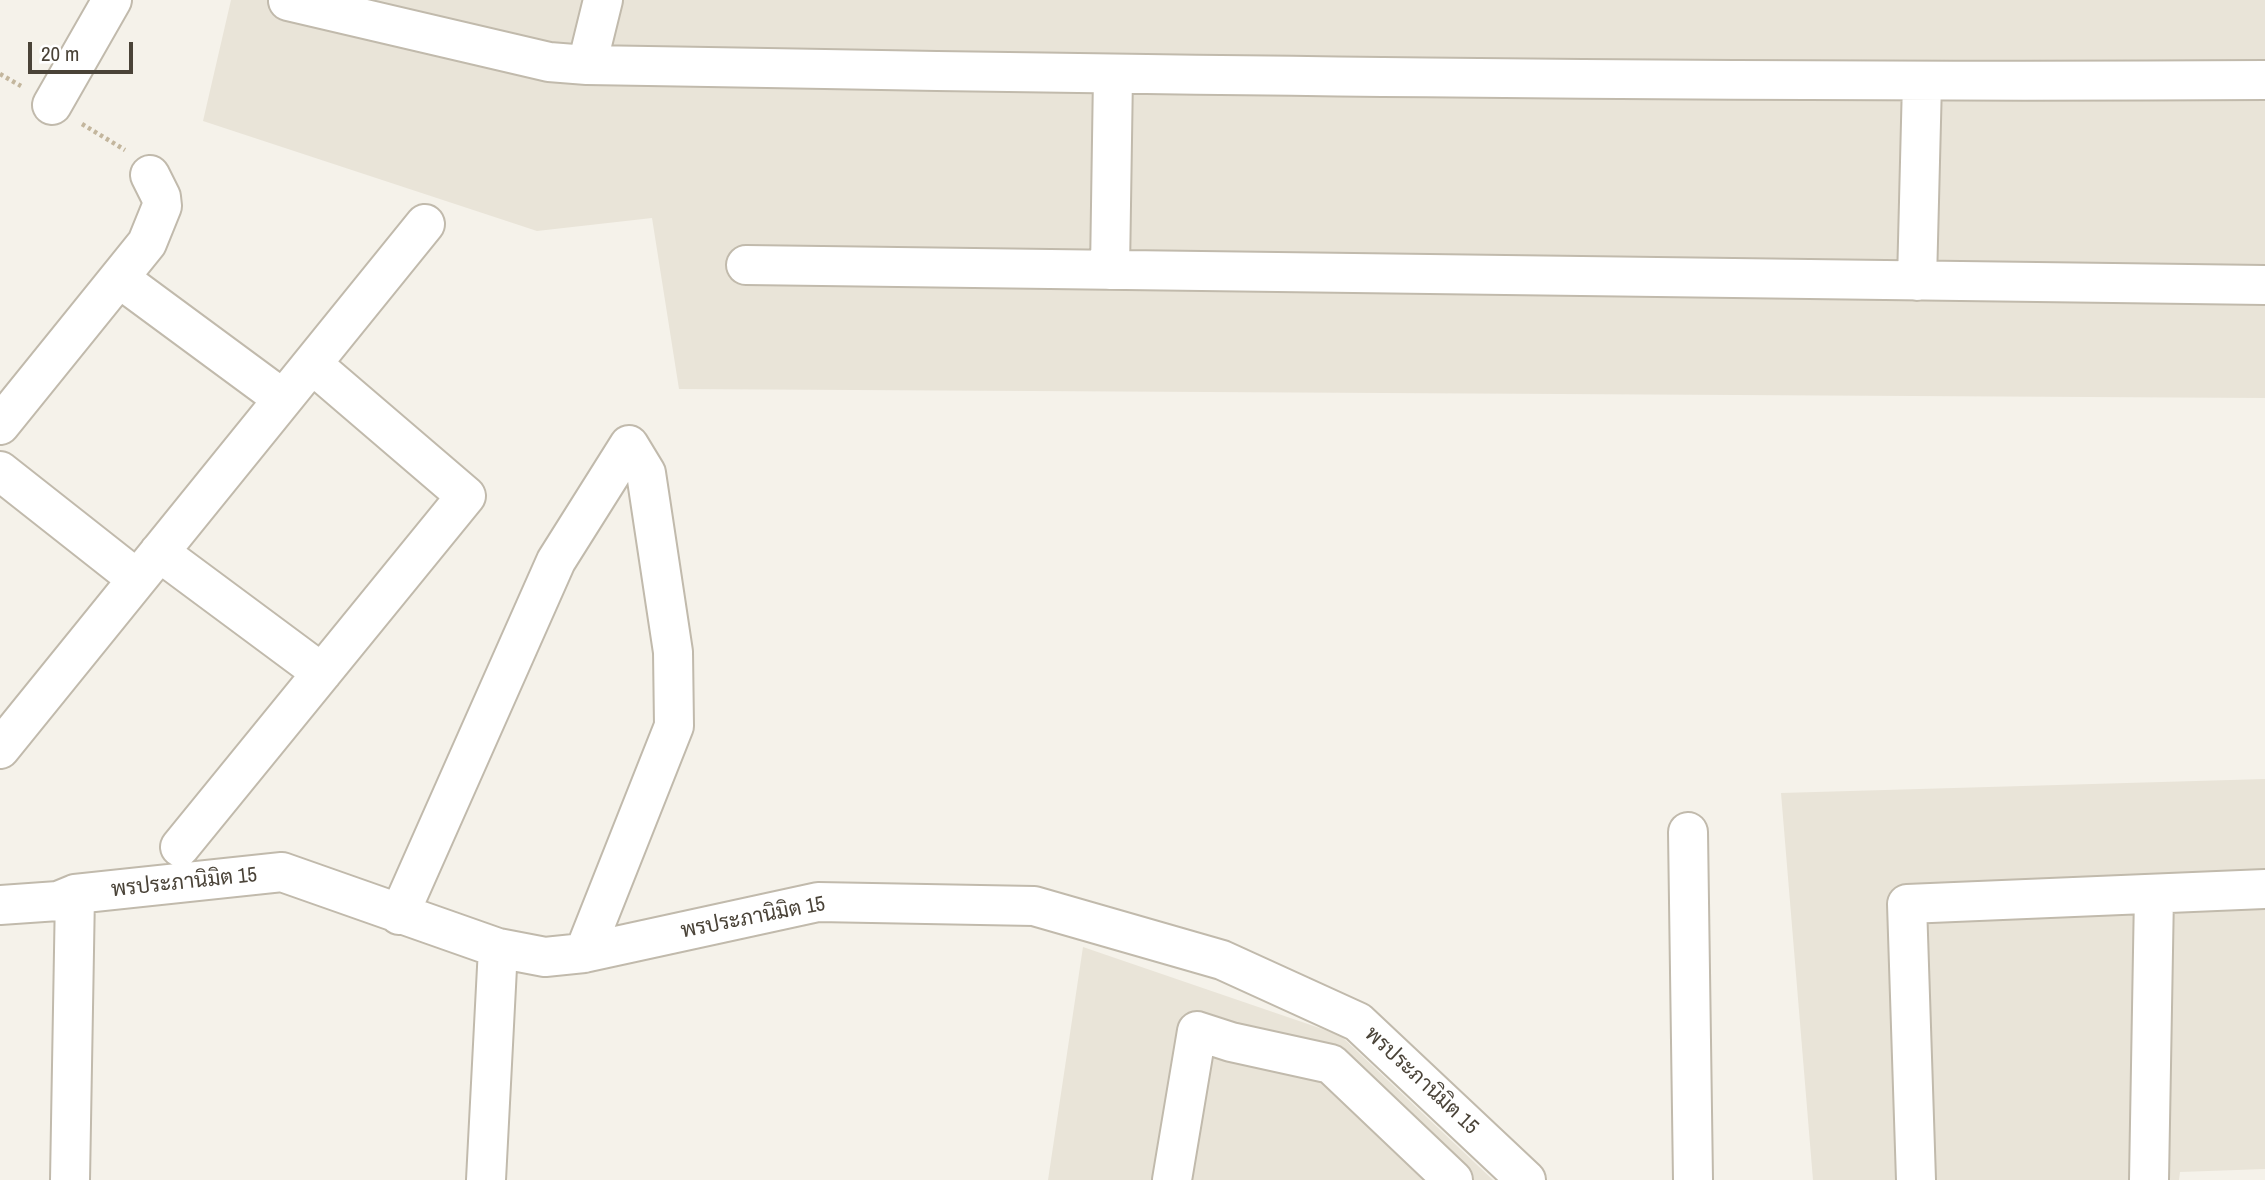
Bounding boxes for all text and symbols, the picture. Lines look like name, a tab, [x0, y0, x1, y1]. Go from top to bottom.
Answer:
scale bar	[32, 28, 136, 72]
text: 20 m	[41, 39, 79, 68]
street label: พรประภานิมิต 15	[110, 863, 258, 903]
street label: พรประภานิมิต 15	[679, 892, 827, 944]
street label: พรประภานิมิต 15	[1359, 1022, 1483, 1140]

